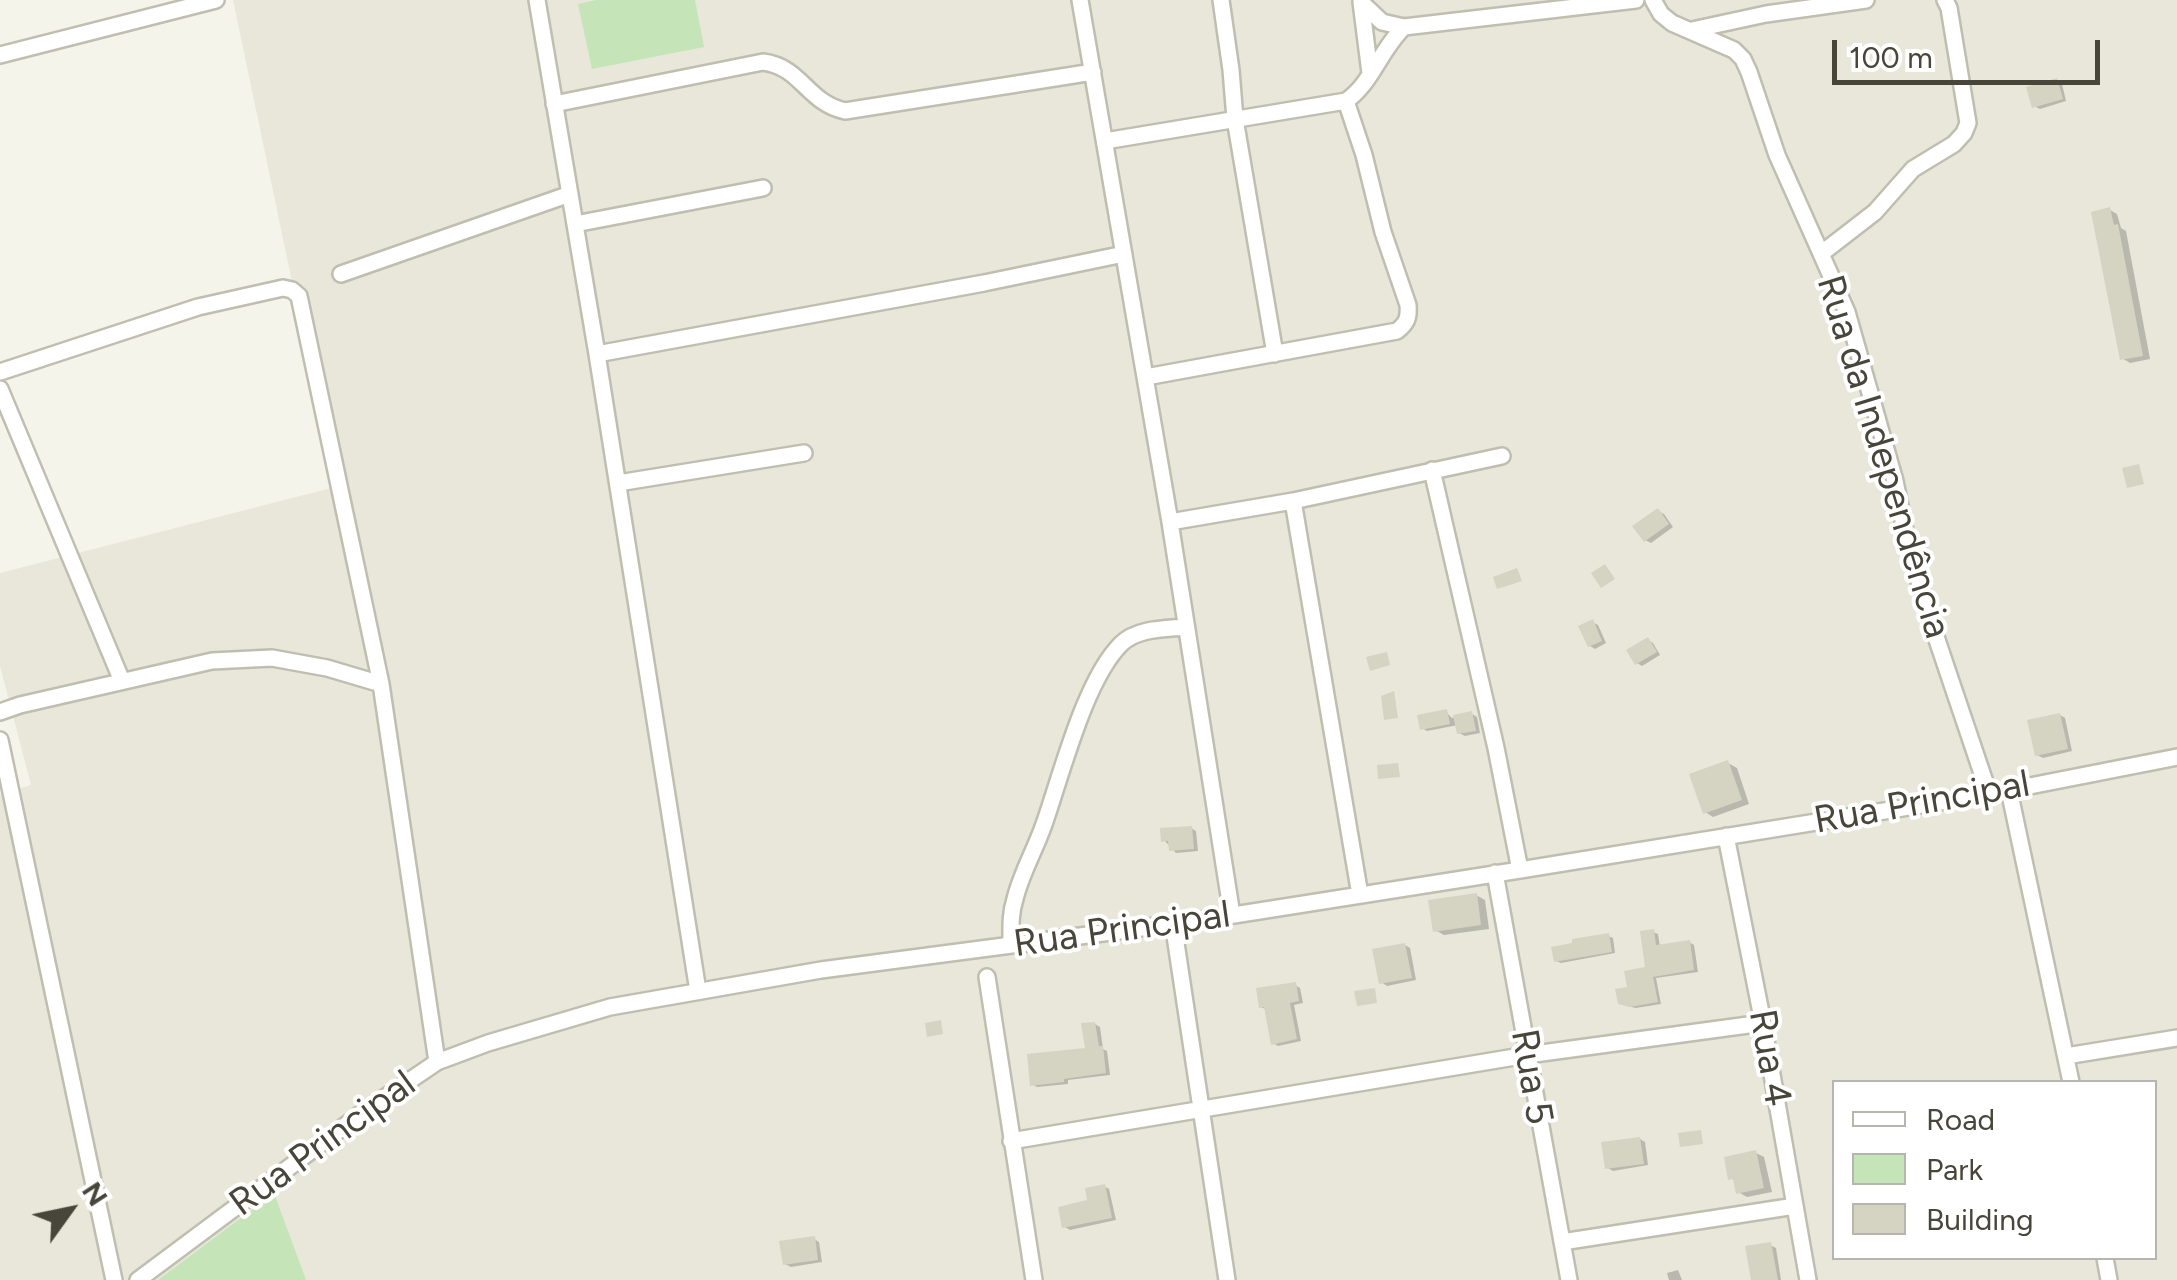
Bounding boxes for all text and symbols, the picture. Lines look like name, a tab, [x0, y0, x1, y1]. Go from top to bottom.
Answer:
scale bar	[1837, 20, 2104, 82]
text: 100 m	[1849, 39, 1933, 76]
street label: Rua da Independência	[1806, 270, 1960, 644]
street label: Rua Principal	[1811, 762, 2033, 844]
street label: Rua Principal	[1011, 892, 1233, 968]
street label: Rua 4	[1738, 1006, 1800, 1110]
street label: Rua 5	[1500, 1026, 1562, 1128]
street label: Rua Principal	[221, 1061, 425, 1227]
legend	[1832, 1080, 2157, 1260]
text: Road	[1926, 1101, 1995, 1138]
text: Park	[1926, 1151, 1983, 1188]
north arrow	[20, 1160, 120, 1260]
text: N	[75, 1175, 115, 1212]
text: Building	[1926, 1201, 2034, 1238]

